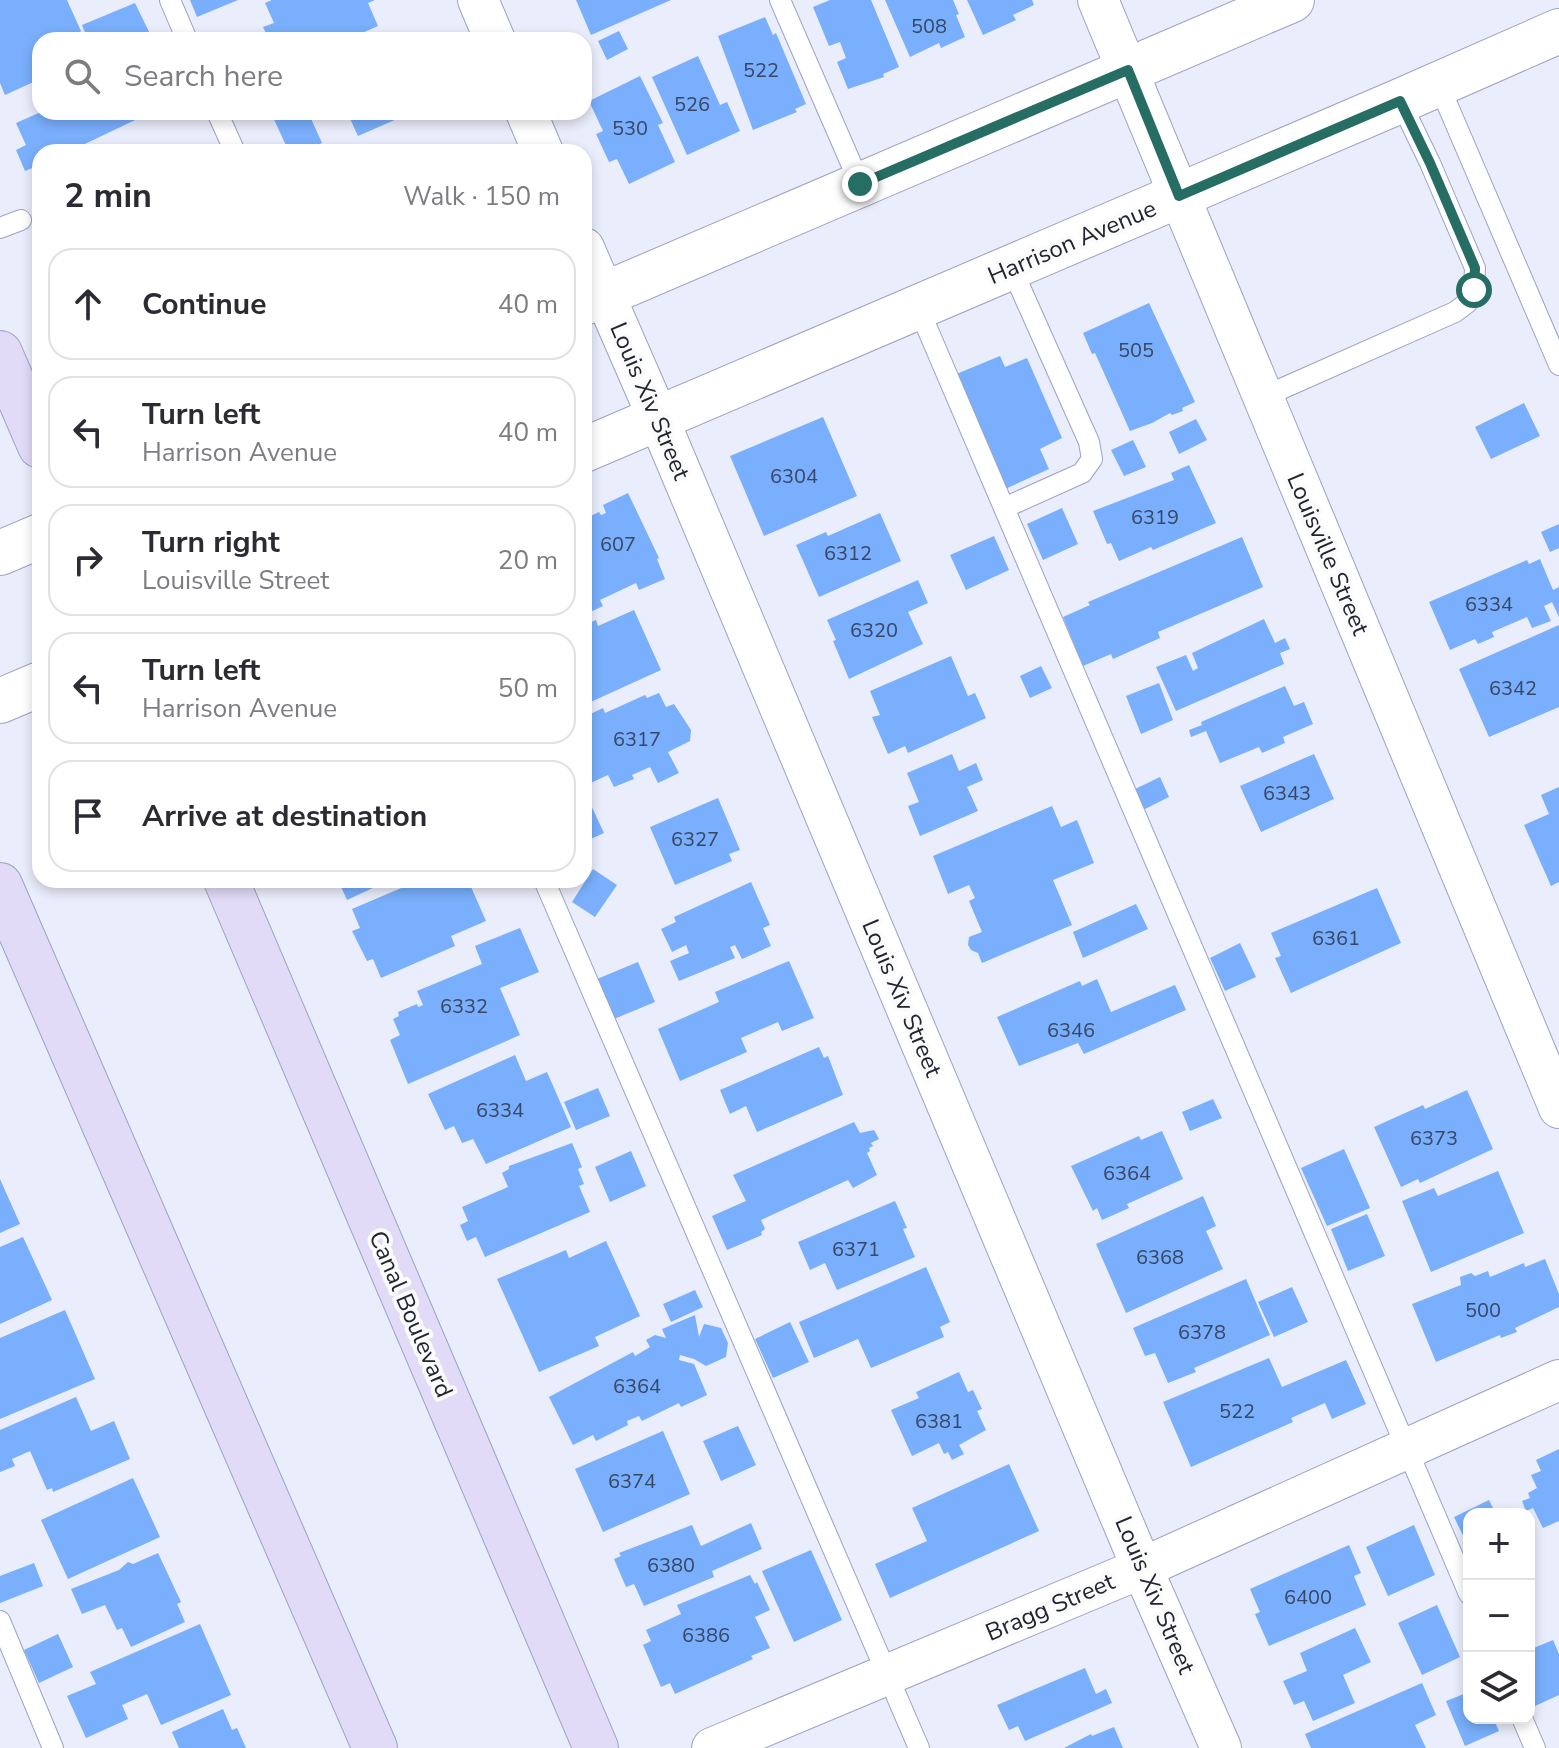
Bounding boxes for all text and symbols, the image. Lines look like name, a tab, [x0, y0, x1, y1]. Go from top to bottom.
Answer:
house number: 508	[911, 13, 947, 40]
search box	[32, 32, 592, 120]
icon: search	[60, 54, 104, 98]
text: Search here	[124, 56, 283, 97]
house number: 522	[743, 57, 779, 84]
house number: 526	[674, 91, 710, 118]
house number: 530	[612, 115, 648, 142]
route end	[842, 166, 878, 202]
text: 2 min	[64, 173, 152, 219]
text: Walk · 150 m	[403, 179, 560, 214]
street label: Harrison Avenue	[983, 192, 1161, 292]
route start	[1456, 272, 1492, 308]
icon: ahead	[66, 282, 110, 326]
text: Continue	[142, 284, 267, 325]
text: 40 m	[498, 287, 558, 322]
street label: Louis Xiv Street	[602, 317, 698, 485]
house number: 505	[1118, 337, 1154, 364]
text: Turn left	[142, 394, 260, 435]
icon: left	[66, 410, 110, 454]
text: 40 m	[498, 415, 558, 450]
text: Harrison Avenue	[142, 435, 337, 470]
house number: 6304	[770, 463, 818, 490]
street label: Louisville Street	[1279, 468, 1377, 640]
house number: 6319	[1131, 504, 1179, 531]
text: Turn right	[142, 522, 280, 563]
house number: 607	[600, 531, 636, 558]
icon: right	[66, 538, 110, 582]
house number: 6312	[824, 540, 872, 567]
text: 20 m	[498, 543, 558, 578]
text: Louisville Street	[142, 563, 329, 598]
house number: 6334	[1465, 591, 1513, 618]
house number: 6320	[850, 617, 898, 644]
text: Turn left	[142, 650, 260, 691]
icon: left	[66, 666, 110, 710]
text: 50 m	[498, 671, 558, 706]
house number: 6342	[1489, 675, 1537, 702]
text: Harrison Avenue	[142, 691, 337, 726]
house number: 6317	[613, 726, 661, 753]
house number: 6343	[1263, 780, 1311, 807]
icon: arrive	[66, 794, 110, 838]
text: Arrive at destination	[142, 796, 427, 837]
house number: 6327	[671, 826, 719, 853]
street label: Louis Xiv Street	[854, 914, 950, 1082]
house number: 6361	[1312, 925, 1360, 952]
house number: 6332	[440, 993, 488, 1020]
house number: 6346	[1047, 1017, 1095, 1044]
house number: 6334	[476, 1097, 524, 1124]
house number: 6373	[1410, 1125, 1458, 1152]
house number: 6364	[1103, 1160, 1151, 1187]
street label: Canal Boulevard	[361, 1226, 461, 1402]
house number: 6371	[832, 1236, 880, 1263]
house number: 6368	[1136, 1244, 1184, 1271]
house number: 500	[1465, 1297, 1501, 1324]
house number: 6378	[1178, 1319, 1226, 1346]
house number: 6364	[613, 1373, 661, 1400]
house number: 522	[1219, 1398, 1255, 1425]
house number: 6381	[915, 1408, 963, 1435]
house number: 6374	[608, 1468, 656, 1495]
map controls	[1463, 1508, 1535, 1724]
button: +	[1463, 1508, 1535, 1580]
street label: Louis Xiv Street	[1107, 1511, 1203, 1679]
house number: 6380	[647, 1552, 695, 1579]
street label: Bragg Street	[981, 1565, 1120, 1649]
button: −	[1463, 1580, 1535, 1652]
house number: 6400	[1284, 1584, 1332, 1611]
house number: 6386	[682, 1622, 730, 1649]
button: layers	[1463, 1652, 1535, 1724]

